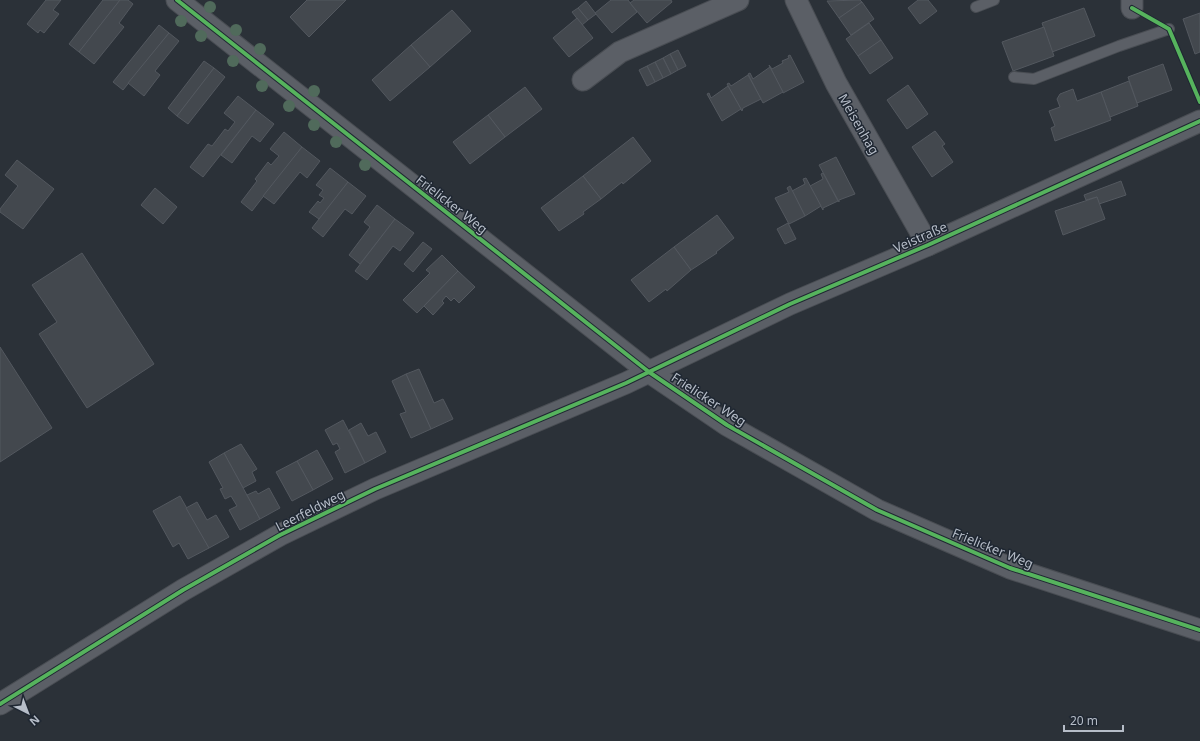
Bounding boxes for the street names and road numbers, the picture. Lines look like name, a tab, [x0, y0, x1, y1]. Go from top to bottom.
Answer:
street label: Meisenhag	[834, 90, 884, 158]
street label: Frielicker Weg	[413, 170, 491, 238]
street label: Veistraße	[890, 217, 950, 257]
street label: Frielicker Weg	[668, 368, 750, 430]
street label: Leerfeldweg	[272, 485, 348, 535]
street label: Frielicker Weg	[950, 524, 1036, 572]

